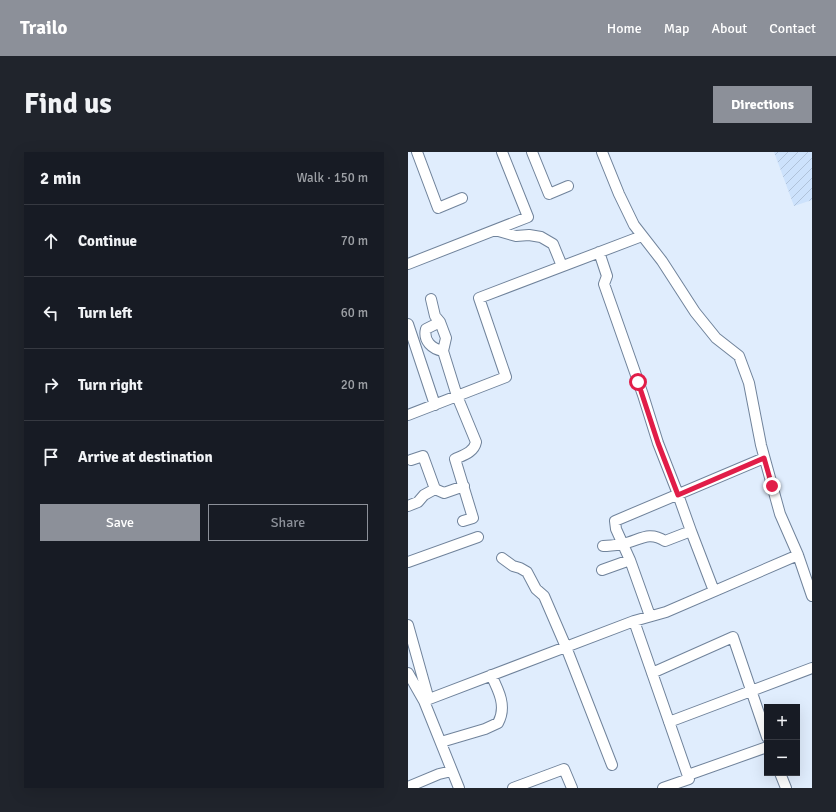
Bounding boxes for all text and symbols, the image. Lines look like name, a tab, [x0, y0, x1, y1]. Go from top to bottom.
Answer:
text: Trailo	[20, 16, 67, 40]
text: Home	[607, 20, 642, 37]
text: Map	[664, 20, 689, 37]
text: About	[711, 20, 747, 37]
text: Contact	[769, 20, 816, 37]
button: Directions	[713, 86, 812, 123]
text: Find us	[24, 87, 112, 121]
text: 2 min	[40, 168, 81, 189]
text: Walk · 150 m	[297, 170, 368, 186]
icon: ahead	[40, 230, 62, 252]
text: Continue	[78, 232, 137, 250]
text: 70 m	[341, 233, 368, 249]
icon: left	[40, 302, 62, 324]
text: Turn left	[78, 304, 132, 322]
text: 60 m	[341, 305, 368, 321]
route start	[629, 373, 647, 391]
icon: right	[40, 374, 62, 396]
text: Turn right	[78, 376, 143, 394]
text: 20 m	[341, 377, 368, 393]
icon: arrive	[40, 446, 62, 468]
text: Arrive at destination	[78, 448, 213, 466]
route end	[763, 477, 781, 495]
button: Save	[40, 504, 200, 541]
button: Share	[208, 504, 368, 541]
map controls	[764, 704, 800, 776]
button: +	[764, 704, 800, 740]
button: −	[764, 740, 800, 776]

